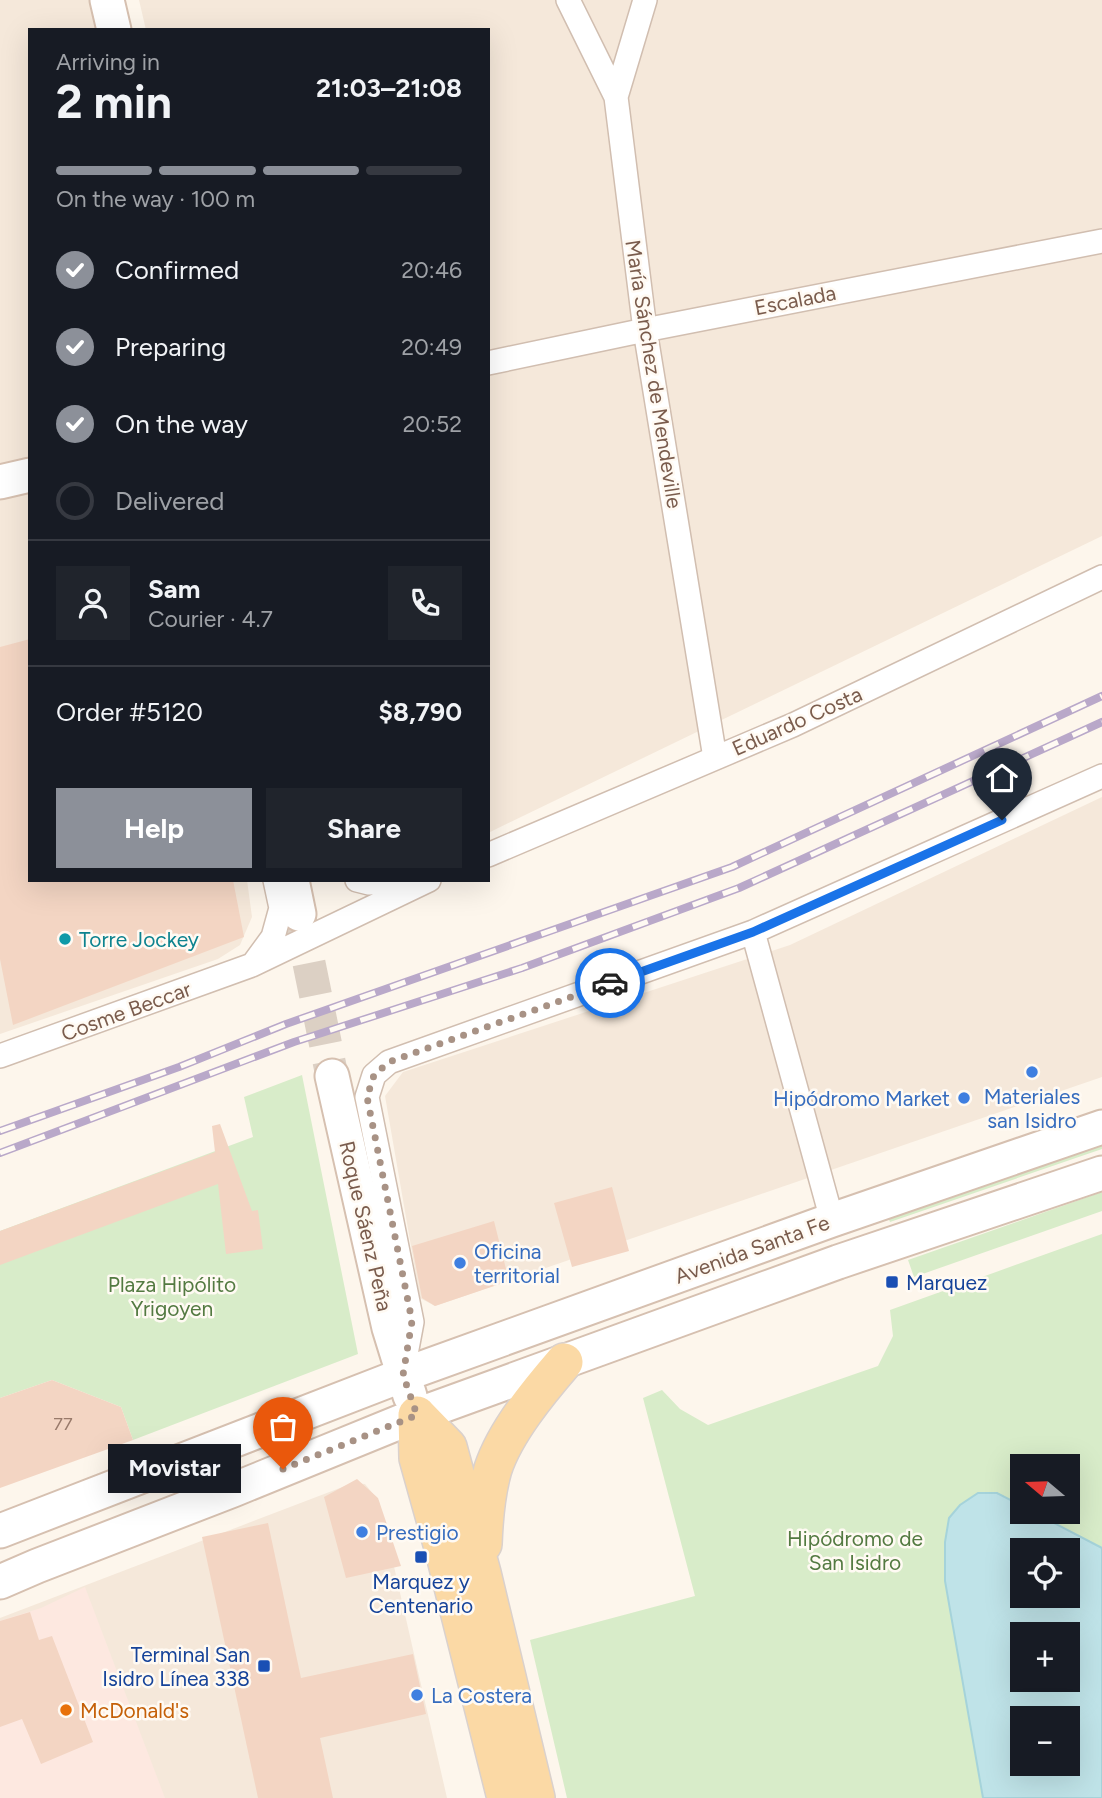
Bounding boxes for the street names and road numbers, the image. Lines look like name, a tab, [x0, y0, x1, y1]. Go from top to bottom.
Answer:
street label: María Sánchez de Mendeville	[620, 238, 688, 510]
street label: Escalada	[752, 280, 838, 320]
street label: Eduardo Costa	[728, 681, 866, 761]
street label: Cosme Beccar	[58, 976, 194, 1046]
street label: Roque Sáenz Peña	[334, 1138, 398, 1314]
street label: Avenida Santa Fe	[671, 1209, 833, 1289]

